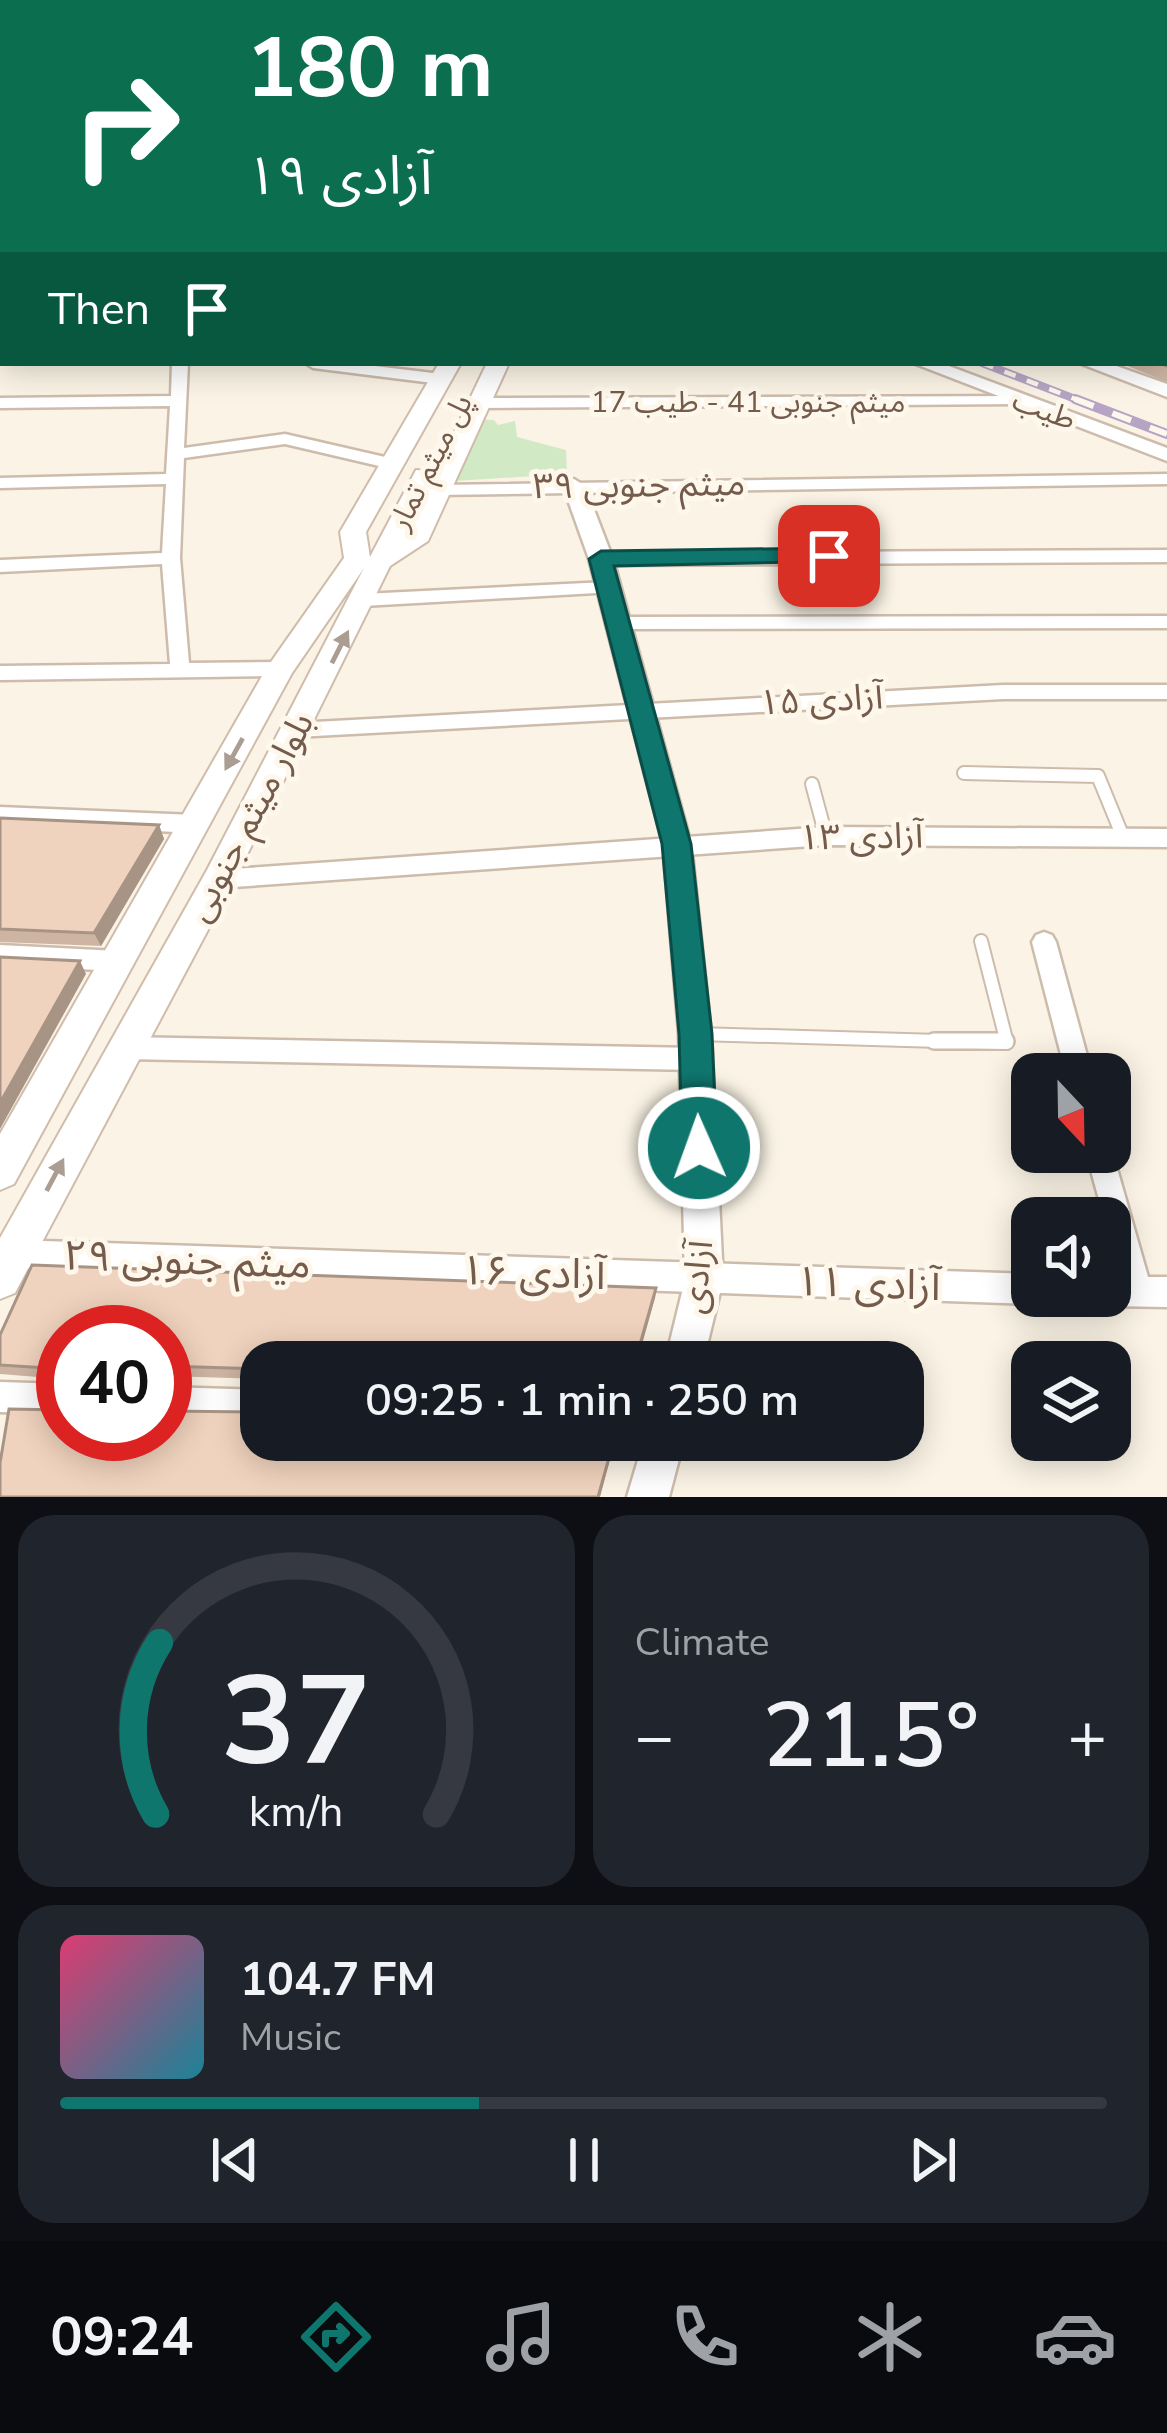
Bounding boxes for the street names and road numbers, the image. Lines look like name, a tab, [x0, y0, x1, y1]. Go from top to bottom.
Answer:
street label: طیب	[1007, 380, 1081, 440]
street label: میثم جنوبی 41 - طیب 17	[591, 382, 905, 425]
street label: پل میثم تمار	[379, 387, 484, 539]
street label: میثم جنوبی ۳۹	[532, 459, 746, 513]
street label: آزادی ۱۵	[758, 672, 886, 728]
street label: بلوار میثم جنوبی	[174, 704, 328, 931]
street label: آزادی ۱۳	[798, 811, 925, 863]
street label: میثم جنوبی ۲۹	[62, 1227, 312, 1295]
street label: آزادی	[669, 1236, 725, 1316]
street label: آزادی ۱۶	[460, 1242, 608, 1304]
street label: آزادی ۱۱	[795, 1253, 943, 1315]

